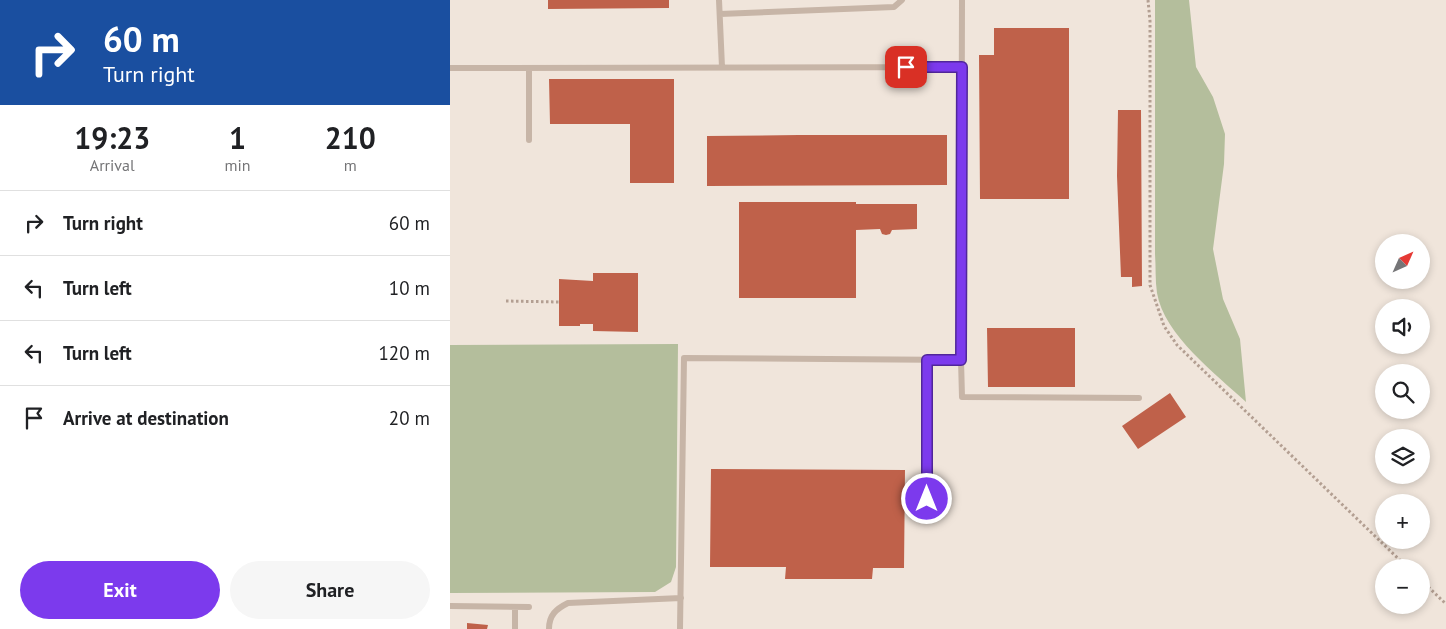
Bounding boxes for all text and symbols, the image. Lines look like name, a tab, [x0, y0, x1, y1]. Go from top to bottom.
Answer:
text: 60 m	[103, 16, 180, 62]
icon: right	[20, 20, 85, 85]
pin	[885, 46, 927, 88]
icon: arrive	[892, 53, 920, 81]
text: Turn right	[103, 60, 195, 88]
text: 19:23	[74, 118, 150, 157]
text: 1	[229, 118, 246, 157]
text: 210	[325, 118, 376, 157]
text: Arrival	[90, 155, 135, 175]
text: min	[225, 155, 251, 175]
text: m	[344, 155, 357, 175]
icon: right	[20, 209, 48, 237]
text: Turn right	[63, 211, 143, 235]
text: 60 m	[389, 211, 430, 235]
north arrow	[1375, 234, 1430, 289]
map controls	[1375, 234, 1430, 614]
icon: left	[20, 274, 48, 302]
text: Turn left	[63, 276, 132, 300]
text: 10 m	[389, 276, 430, 300]
button: sound	[1375, 299, 1430, 354]
icon: left	[20, 339, 48, 367]
text: Turn left	[63, 341, 132, 365]
text: 120 m	[378, 341, 430, 365]
button: search	[1375, 364, 1430, 419]
icon: arrive	[20, 404, 48, 432]
text: Arrive at destination	[63, 406, 229, 430]
text: 20 m	[389, 406, 430, 430]
button: layers	[1375, 429, 1430, 484]
position arrow	[900, 472, 952, 524]
button: +	[1375, 494, 1430, 549]
button: −	[1375, 559, 1430, 614]
button: Exit	[20, 561, 220, 619]
button: Share	[230, 561, 430, 619]

